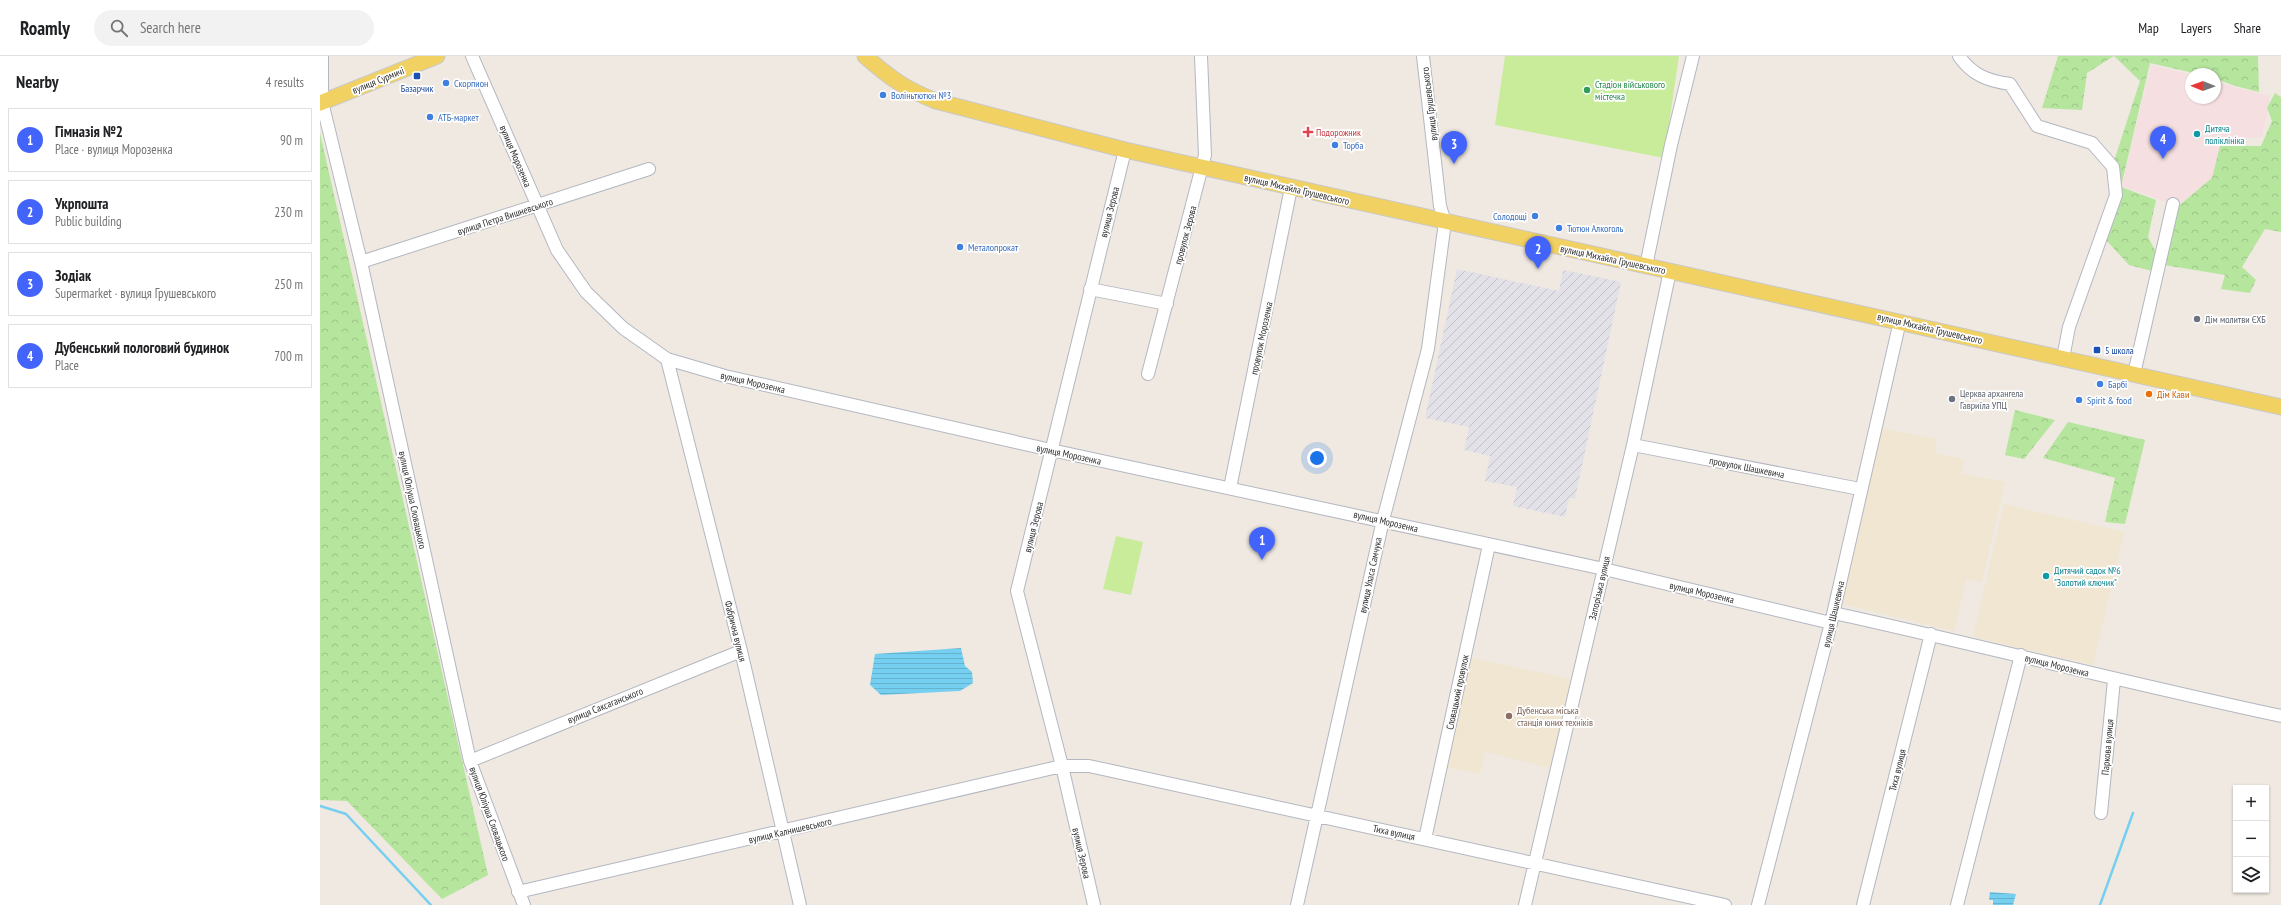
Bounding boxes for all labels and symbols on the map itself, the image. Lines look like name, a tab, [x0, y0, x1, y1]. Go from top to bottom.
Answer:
street label: вулиця Сурмичі	[350, 64, 406, 97]
street label: вулиця Грушевського	[1419, 66, 1440, 141]
north arrow	[2185, 68, 2221, 104]
marker: Базарчик	[412, 71, 422, 81]
place label: Скорпион	[454, 77, 488, 90]
marker: Скорпион	[441, 78, 451, 88]
place label: Стадіон військового містечка	[1595, 78, 1665, 103]
place label: Базарчик	[401, 82, 433, 95]
marker: Стадіон військового містечка	[1582, 85, 1592, 95]
place label: Воліньтютюн №3	[891, 89, 951, 102]
marker: Воліньтютюн №3	[878, 90, 888, 100]
place label: АТБ-маркет	[438, 111, 479, 124]
marker: АТБ-маркет	[425, 112, 435, 122]
place label: Дитяча поліклініка	[2205, 122, 2245, 147]
street label: вулиця Морозенка	[497, 123, 534, 189]
place label: Подорожник	[1316, 126, 1361, 139]
pin: 4	[2150, 126, 2176, 159]
marker: Подорожник	[1303, 127, 1313, 137]
marker: Дитяча поліклініка	[2192, 129, 2202, 139]
pin: 3	[1441, 131, 1467, 164]
place label: Торба	[1343, 139, 1363, 152]
marker: Торба	[1330, 140, 1340, 150]
street label: вулиця Михайла Грушевського	[1243, 171, 1351, 208]
street label: вулиця Зерова	[1097, 185, 1122, 239]
street label: вулиця Петра Вишневського	[456, 195, 555, 238]
street label: провулок Зерова	[1171, 204, 1200, 266]
place label: Солодощі	[1493, 210, 1527, 223]
marker: Солодощі	[1530, 211, 1540, 221]
place label: Тютюн Алкоголь	[1567, 222, 1624, 235]
marker: Тютюн Алкоголь	[1554, 223, 1564, 233]
pin: 2	[1525, 236, 1551, 269]
place label: Металопрокат	[968, 241, 1019, 254]
marker: Металопрокат	[955, 242, 965, 252]
street label: вулиця Михайла Грушевського	[1559, 242, 1667, 277]
street label: провулок Морозенка	[1247, 300, 1276, 376]
street label: вулиця Михайла Грушевського	[1876, 310, 1984, 347]
place label: Дім молитви ЄХБ	[2205, 313, 2266, 326]
marker: Дім молитви ЄХБ	[2192, 314, 2202, 324]
place label: 5 школа	[2105, 344, 2134, 357]
marker: 5 школа	[2092, 345, 2102, 355]
street label: вулиця Морозенка	[719, 369, 786, 396]
place label: Барбі	[2108, 378, 2127, 391]
marker: Барбі	[2095, 379, 2105, 389]
place label: Церква архангела Гавриїла УПЦ	[1960, 387, 2023, 412]
place label: Дім Кави	[2157, 388, 2189, 401]
marker: Дім Кави	[2144, 389, 2154, 399]
marker: Церква архангела Гавриїла УПЦ	[1947, 394, 1957, 404]
place label: Spirit & food	[2087, 394, 2132, 407]
marker: Spirit & food	[2074, 395, 2084, 405]
street label: вулиця Морозенка	[1035, 441, 1102, 468]
your location	[1307, 448, 1327, 468]
street label: вулиця Юліуша Словацького	[396, 450, 429, 550]
street label: провулок Шашкевича	[1708, 454, 1786, 481]
street label: вулиця Зерова	[1021, 500, 1046, 554]
street label: вулиця Морозенка	[1352, 508, 1419, 535]
pin: 1	[1249, 527, 1275, 560]
street label: вулиця Уласа Самчука	[1356, 536, 1385, 614]
street label: Запорізька вулиця	[1586, 555, 1613, 621]
place label: Дитячий садок №6 "Золотий ключик"	[2054, 564, 2121, 589]
marker: Дитячий садок №6 "Золотий ключик"	[2041, 571, 2051, 581]
street label: вулиця Морозенка	[1668, 579, 1735, 606]
street label: вулиця Шашкевича	[1820, 580, 1847, 649]
street label: Фабрична вулиця	[722, 599, 749, 663]
street label: вулиця Морозенка	[2023, 651, 2090, 680]
street label: Словацький провулок	[1443, 653, 1472, 731]
street label: вулиця Саксаганського	[565, 684, 645, 727]
place label: Дубенська міська станція юних техніків	[1517, 704, 1593, 729]
marker: Дубенська міська станція юних техніків	[1504, 711, 1514, 721]
street label: Паркова вулиця	[2099, 718, 2116, 776]
street label: Тиха вулиця	[1886, 748, 1909, 792]
street label: вулиця Юліуша Словацького	[466, 765, 513, 863]
street label: вулиця Калнишевського	[747, 815, 833, 846]
street label: Тиха вулиця	[1372, 822, 1416, 843]
street label: вулиця Зерова	[1069, 826, 1094, 880]

